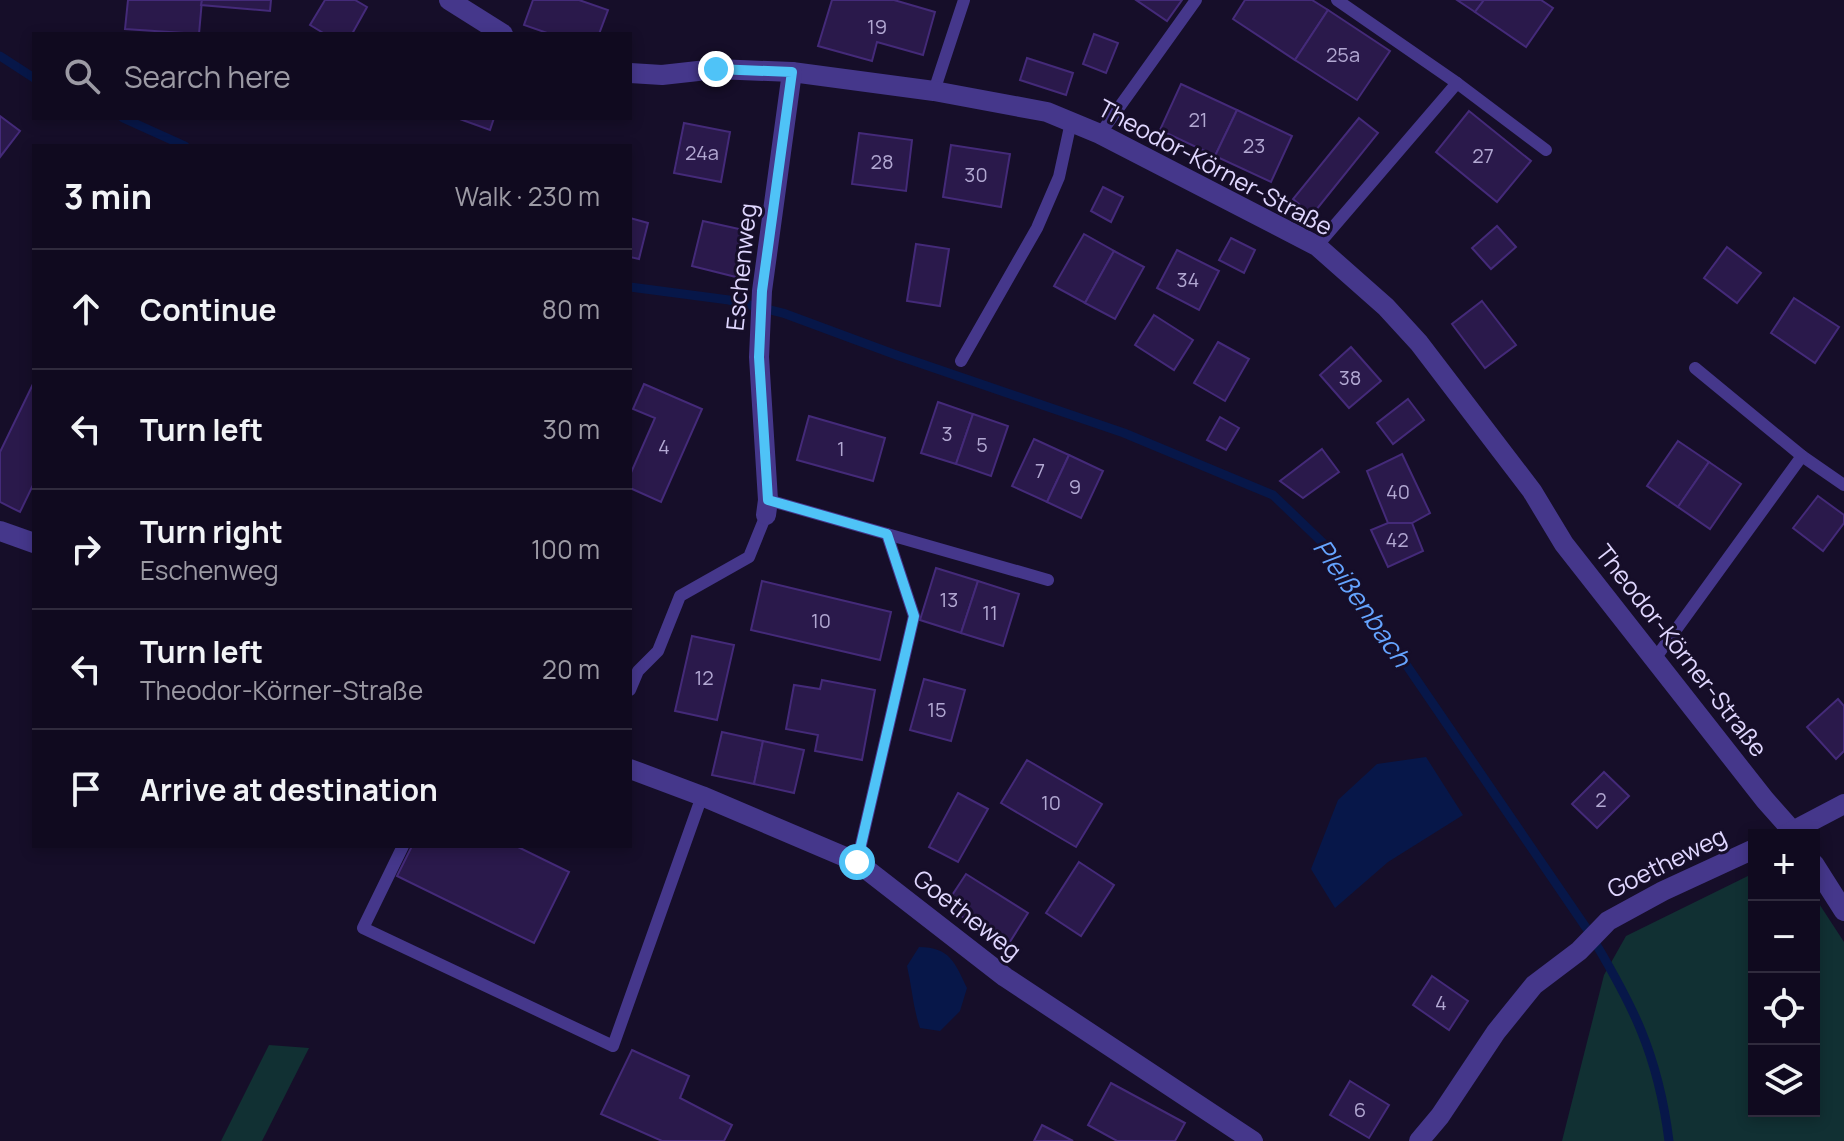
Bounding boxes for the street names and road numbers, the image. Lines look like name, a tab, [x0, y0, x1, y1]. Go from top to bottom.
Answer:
street label: Theodor-Körner-Straße	[1093, 91, 1339, 243]
street label: Eschenweg	[717, 202, 764, 332]
street label: Theodor-Körner-Straße	[1589, 537, 1776, 763]
street label: Goetheweg	[1601, 819, 1731, 905]
street label: Goetheweg	[907, 861, 1029, 966]

